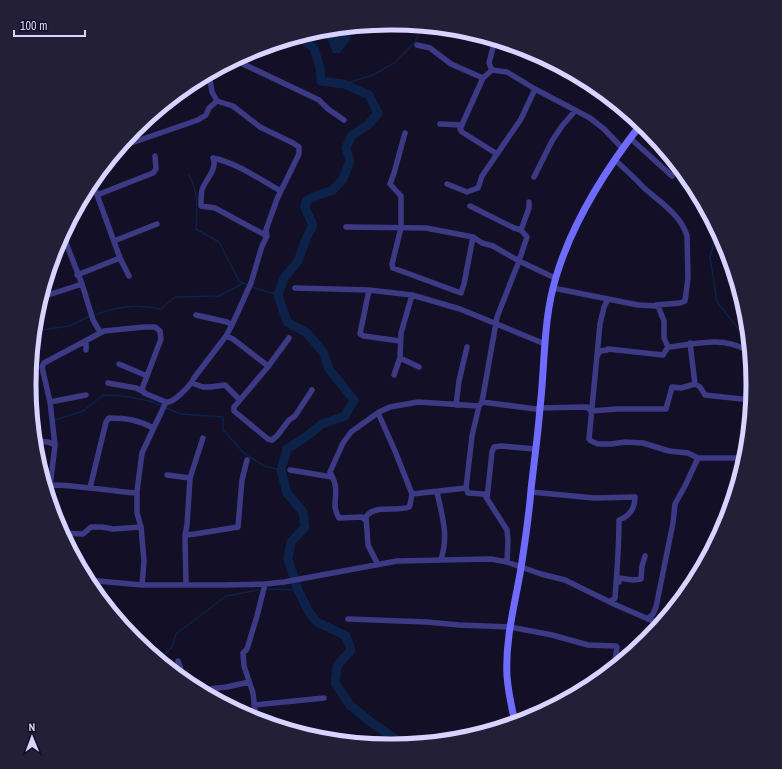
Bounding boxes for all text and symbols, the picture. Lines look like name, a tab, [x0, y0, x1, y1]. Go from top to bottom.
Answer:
scale bar	[14, 12, 85, 38]
text: 100 m	[20, 18, 47, 34]
north arrow	[12, 717, 52, 757]
text: N	[28, 720, 35, 734]

